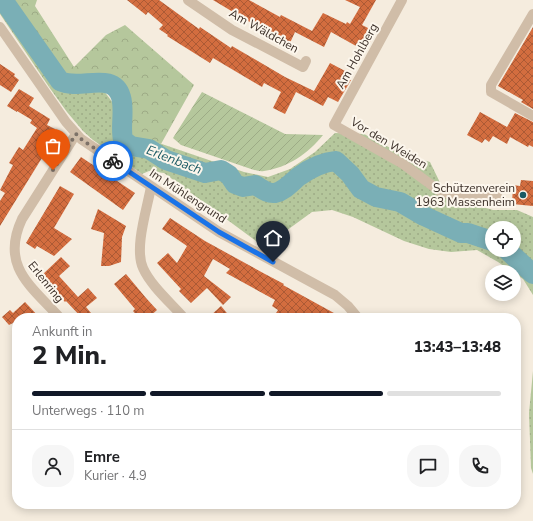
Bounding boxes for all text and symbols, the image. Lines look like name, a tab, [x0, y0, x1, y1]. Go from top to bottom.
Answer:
street label: Am Wäldchen	[226, 5, 302, 57]
street label: Am Hohlberg	[332, 20, 382, 92]
street label: Vor den Weiden	[347, 113, 430, 172]
pin	[36, 129, 70, 170]
icon: bag	[42, 135, 64, 157]
courier	[93, 141, 133, 181]
water label: Erlenbach	[144, 141, 204, 179]
icon: bike	[102, 150, 124, 172]
street label: Im Mühlengrund	[146, 165, 230, 227]
place label: Schützenverein 1963 Massenheim	[415, 180, 515, 210]
marker: Schützenverein 1963 Massenheim	[518, 190, 528, 200]
pin	[256, 221, 290, 262]
map controls	[485, 221, 521, 301]
button: locate	[485, 221, 521, 257]
icon: home	[262, 227, 284, 249]
street label: Erlenring	[24, 258, 68, 306]
button: layers	[485, 265, 521, 301]
text: Ankunft in	[32, 323, 92, 341]
text: 13:43–13:48	[414, 337, 501, 357]
text: 2 Min.	[32, 338, 107, 373]
text: Unterwegs · 110 m	[32, 402, 144, 420]
button: person	[32, 445, 74, 487]
button: chat	[407, 445, 449, 487]
button: phone	[459, 445, 501, 487]
text: Emre	[84, 447, 120, 467]
text: Kurier · 4.9	[84, 467, 147, 485]

